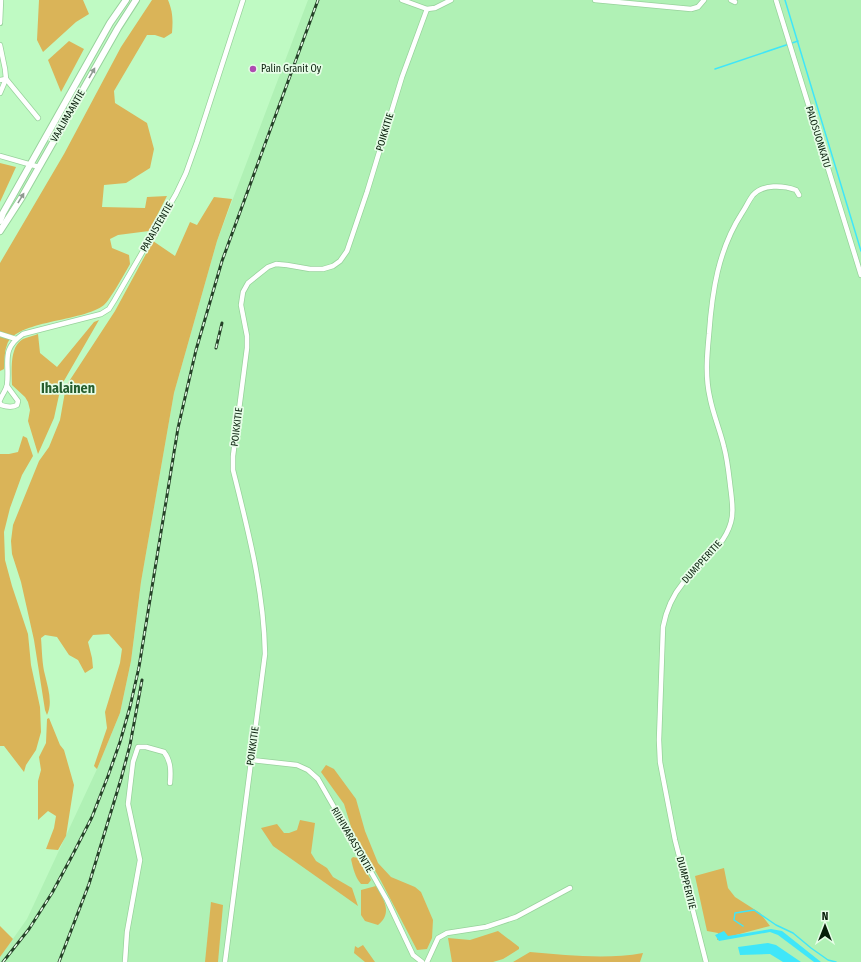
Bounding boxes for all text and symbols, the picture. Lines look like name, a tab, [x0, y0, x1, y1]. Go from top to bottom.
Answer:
place label: Palin Granit Oy	[261, 63, 322, 75]
marker: Palin Granit Oy	[248, 64, 258, 74]
one-way arrow	[89, 67, 96, 79]
street label: VAALIMAANTIE	[48, 88, 88, 144]
street label: PALOSUONKATU	[803, 105, 833, 169]
street label: POIKKITIE	[374, 111, 397, 153]
one-way arrow	[17, 193, 25, 203]
street label: PARAISTENTIE	[138, 200, 176, 254]
district label: Ihalainen	[41, 380, 95, 397]
street label: POIKKITIE	[229, 406, 245, 447]
street label: DUMPPERITIE	[679, 538, 725, 586]
street label: POIKKITIE	[244, 725, 262, 766]
street label: RIIHIVARASTONTIE	[328, 805, 376, 875]
street label: DUMPPERITIE	[674, 855, 698, 911]
north arrow	[805, 906, 845, 946]
text: N	[822, 910, 828, 923]

